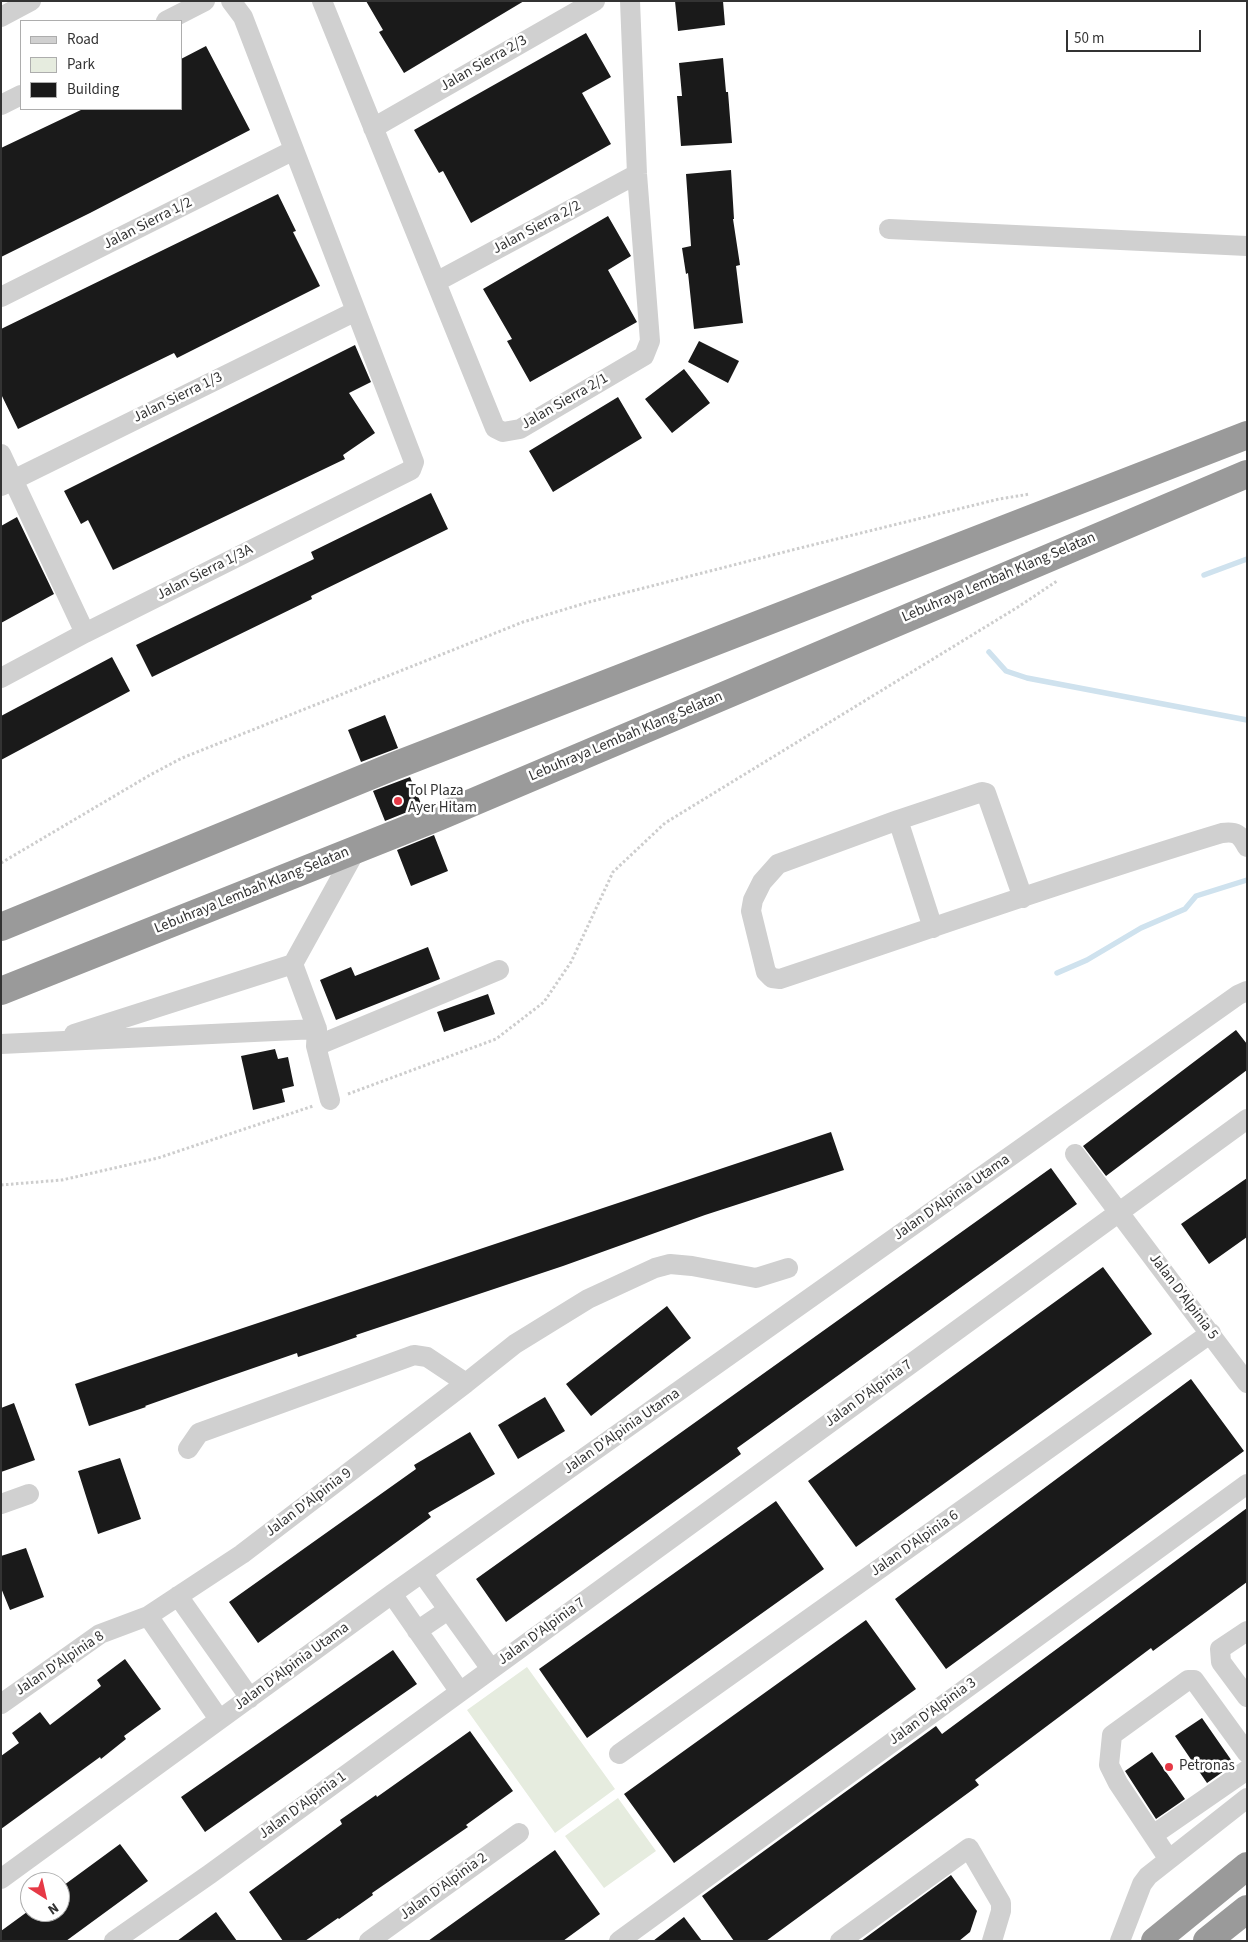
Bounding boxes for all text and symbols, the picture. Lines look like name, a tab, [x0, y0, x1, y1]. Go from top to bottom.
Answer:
legend	[20, 20, 182, 110]
scale bar	[1068, 20, 1203, 52]
text: 50 m	[1074, 28, 1104, 49]
text: Road	[67, 29, 99, 50]
street label: Jalan Sierra 2/3	[437, 32, 531, 96]
text: Park	[67, 54, 95, 75]
text: Building	[67, 79, 119, 100]
street label: Jalan Sierra 1/2	[101, 194, 195, 254]
street label: Jalan Sierra 2/2	[490, 197, 584, 259]
street label: Jalan Sierra 1/3	[130, 369, 226, 427]
street label: Jalan Sierra 2/1	[518, 370, 612, 434]
street label: Lebuhraya Lembah Klang Selatan	[899, 529, 1099, 627]
street label: Jalan Sierra 1/3A	[154, 541, 256, 605]
street label: Lebuhraya Lembah Klang Selatan	[526, 688, 726, 786]
place label: Tol Plaza Ayer Hitam	[408, 783, 477, 818]
marker: Tol Plaza Ayer Hitam	[392, 795, 404, 807]
street label: Lebuhraya Lembah Klang Selatan	[152, 844, 352, 938]
street label: Jalan D'Alpinia Utama	[890, 1151, 1014, 1245]
street label: Jalan D'Alpinia 5	[1145, 1250, 1221, 1344]
street label: Jalan D'Alpinia 7	[822, 1356, 916, 1432]
street label: Jalan D'Alpinia Utama	[560, 1385, 684, 1479]
street label: Jalan D'Alpinia 9	[262, 1465, 356, 1541]
street label: Jalan D'Alpinia 6	[868, 1507, 962, 1581]
street label: Jalan D'Alpinia 7	[495, 1594, 589, 1670]
street label: Jalan D'Alpinia Utama	[231, 1619, 353, 1715]
street label: Jalan D'Alpinia 8	[12, 1628, 108, 1700]
street label: Jalan D'Alpinia 3	[886, 1674, 980, 1750]
place label: Petronas	[1179, 1758, 1235, 1776]
marker: Petronas	[1163, 1761, 1175, 1773]
street label: Jalan D'Alpinia 1	[256, 1768, 350, 1844]
street label: Jalan D'Alpinia 2	[397, 1849, 491, 1925]
north arrow	[20, 1872, 70, 1922]
text: N	[43, 1898, 63, 1919]

